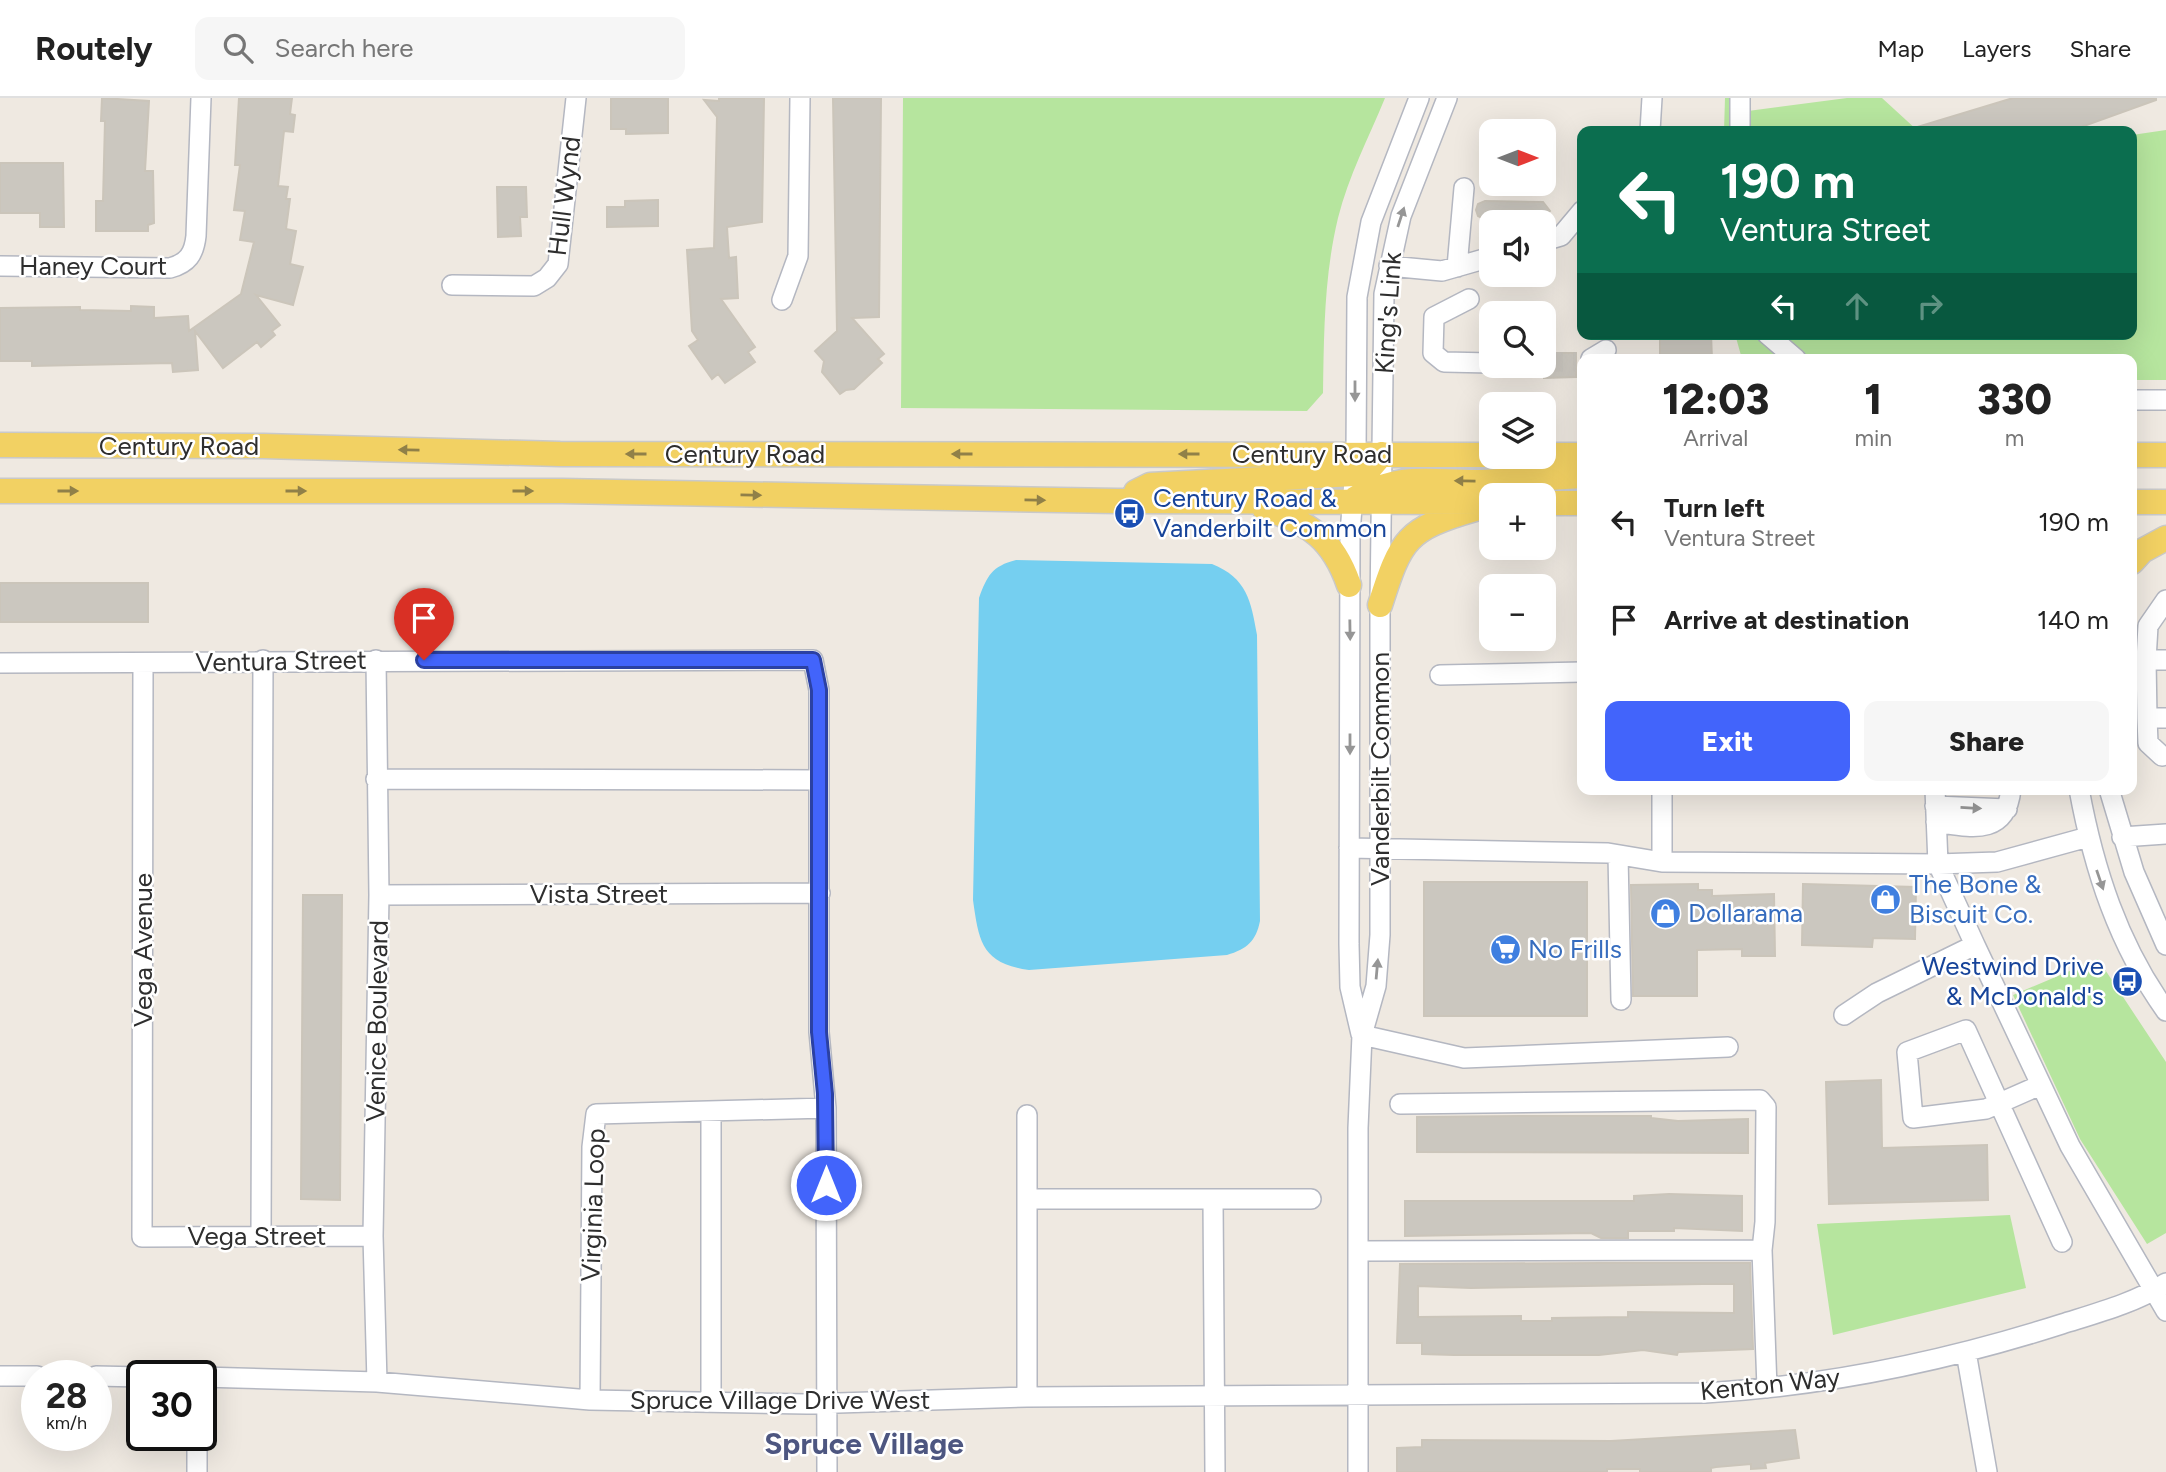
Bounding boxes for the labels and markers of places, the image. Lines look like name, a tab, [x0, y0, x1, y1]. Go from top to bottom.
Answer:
place label: Century Road & Vanderbilt Common	[1153, 482, 1387, 544]
bus stop icon: Century Road & Vanderbilt Common	[1113, 496, 1147, 530]
pin	[394, 588, 454, 660]
place label: The Bone & Biscuit Co.	[1909, 868, 2042, 930]
shop icon: The Bone & Biscuit Co.	[1869, 882, 1903, 916]
shop icon: Dollarama	[1648, 896, 1682, 930]
place label: Dollarama	[1688, 897, 1803, 929]
supermarket icon: No Frills	[1488, 932, 1522, 966]
place label: No Frills	[1528, 933, 1622, 965]
place label: Westwind Drive & McDonald's	[1921, 950, 2104, 1012]
bus stop icon: Westwind Drive & McDonald's	[2110, 964, 2144, 998]

